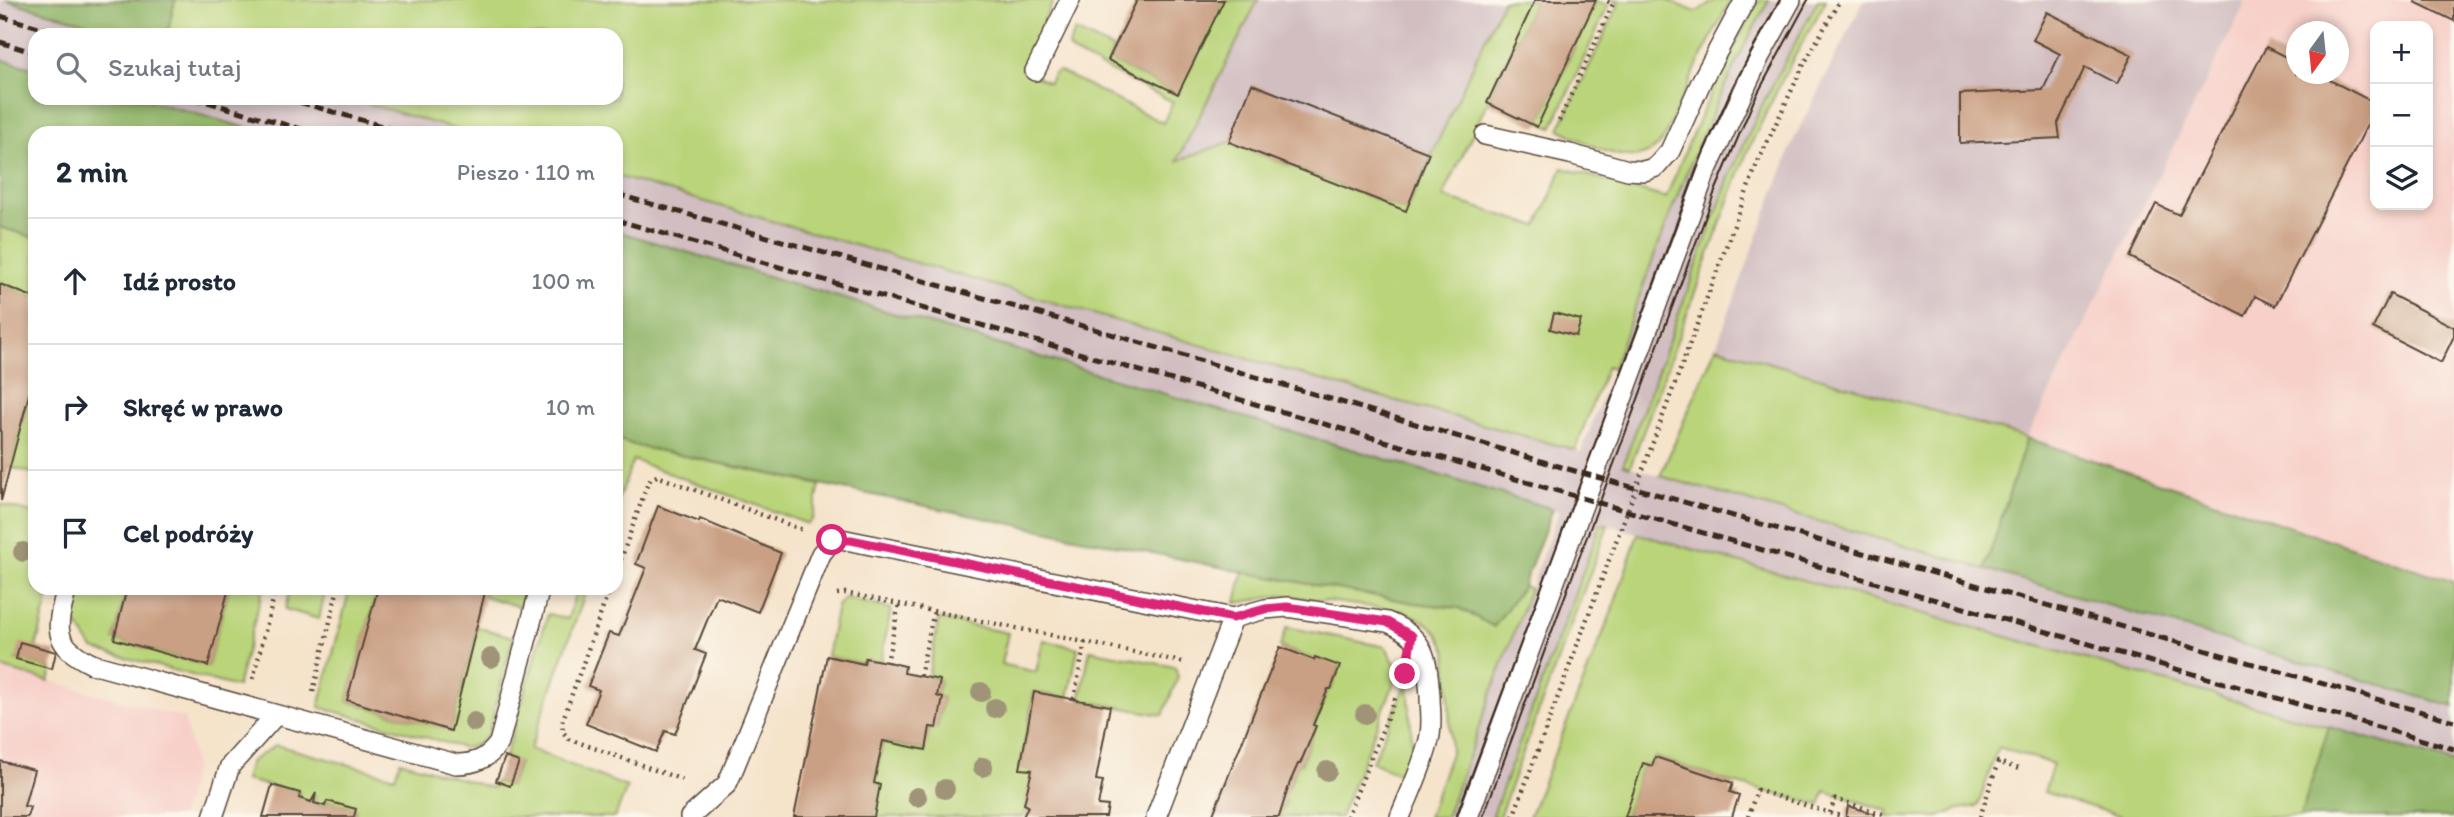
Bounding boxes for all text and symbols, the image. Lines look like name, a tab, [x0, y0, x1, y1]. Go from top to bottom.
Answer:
north arrow	[2286, 21, 2349, 84]
map controls	[2370, 21, 2433, 210]
button: +	[2370, 21, 2433, 84]
search box	[28, 28, 623, 105]
icon: search	[52, 48, 90, 86]
text: Szukaj tutaj	[108, 51, 241, 83]
button: −	[2370, 84, 2433, 147]
button: layers	[2370, 147, 2433, 210]
text: 2 min	[56, 153, 127, 190]
text: Pieszo · 110 m	[457, 158, 595, 186]
icon: ahead	[56, 262, 94, 300]
text: Idź prosto	[123, 265, 236, 297]
text: 100 m	[531, 267, 595, 295]
icon: right	[56, 388, 94, 426]
text: Skręć w prawo	[123, 391, 283, 423]
text: 10 m	[546, 393, 595, 421]
icon: arrive	[56, 514, 94, 552]
text: Cel podróży	[123, 517, 253, 549]
route start	[816, 524, 847, 555]
route end	[1389, 658, 1420, 689]

